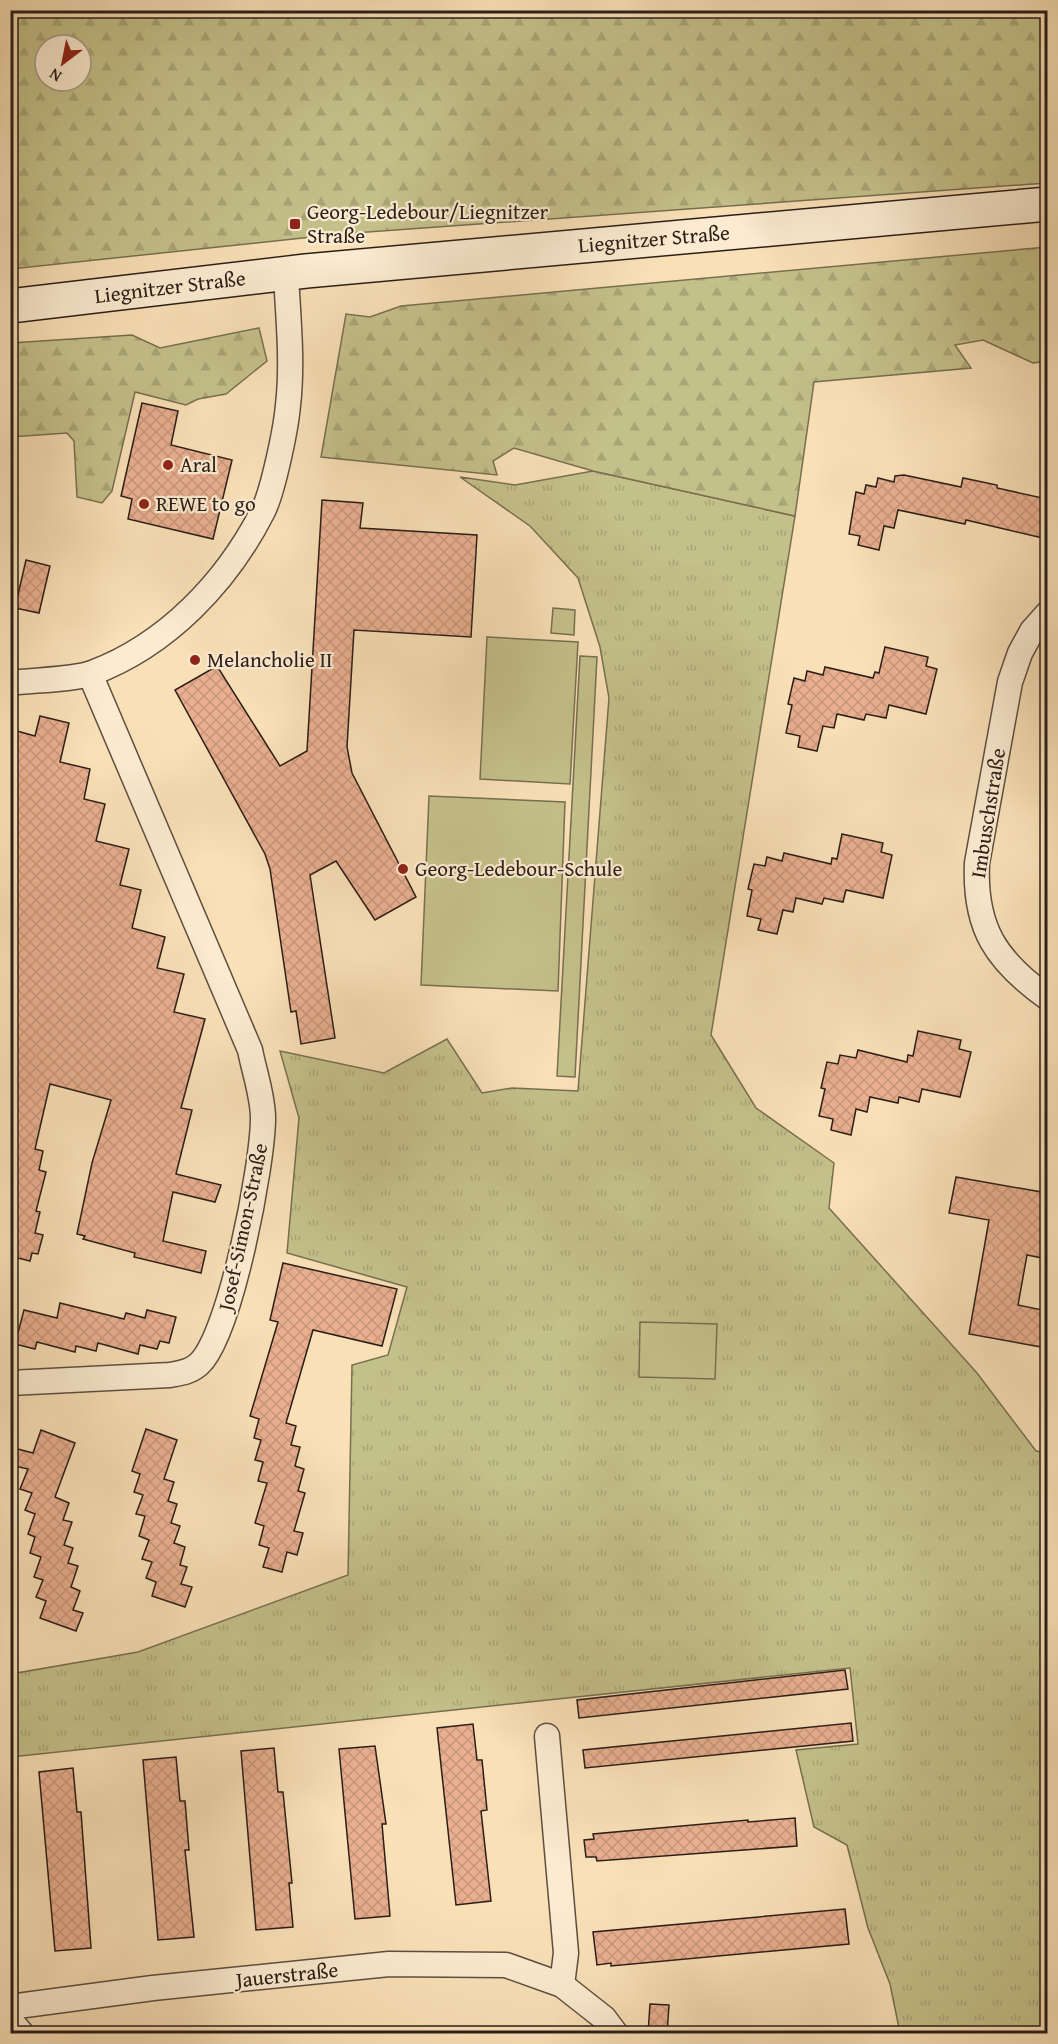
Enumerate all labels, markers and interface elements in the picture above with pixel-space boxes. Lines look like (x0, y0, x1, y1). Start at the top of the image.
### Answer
north arrow (33, 33, 93, 93)
text: N (44, 63, 66, 89)
place label: Georg-Ledebour/Liegnitzer Straße (307, 196, 548, 251)
street label: Liegnitzer Straße (577, 216, 731, 261)
marker: Georg-Ledebour/Liegnitzer Straße (288, 217, 302, 231)
street label: Liegnitzer Straße (93, 262, 247, 311)
place label: Aral (180, 449, 217, 480)
marker: Aral (161, 458, 175, 472)
place label: REWE to go (156, 488, 256, 519)
marker: REWE to go (137, 497, 151, 511)
place label: Melancholie II (207, 644, 332, 675)
marker: Melancholie II (188, 653, 202, 667)
street label: Imbuschstraße (962, 746, 1013, 880)
place label: Georg-Ledebour-Schule (415, 853, 623, 884)
marker: Georg-Ledebour-Schule (396, 862, 410, 876)
street label: Josef-Simon-Straße (209, 1140, 275, 1317)
street label: Jauerstraße (231, 1954, 340, 1996)

